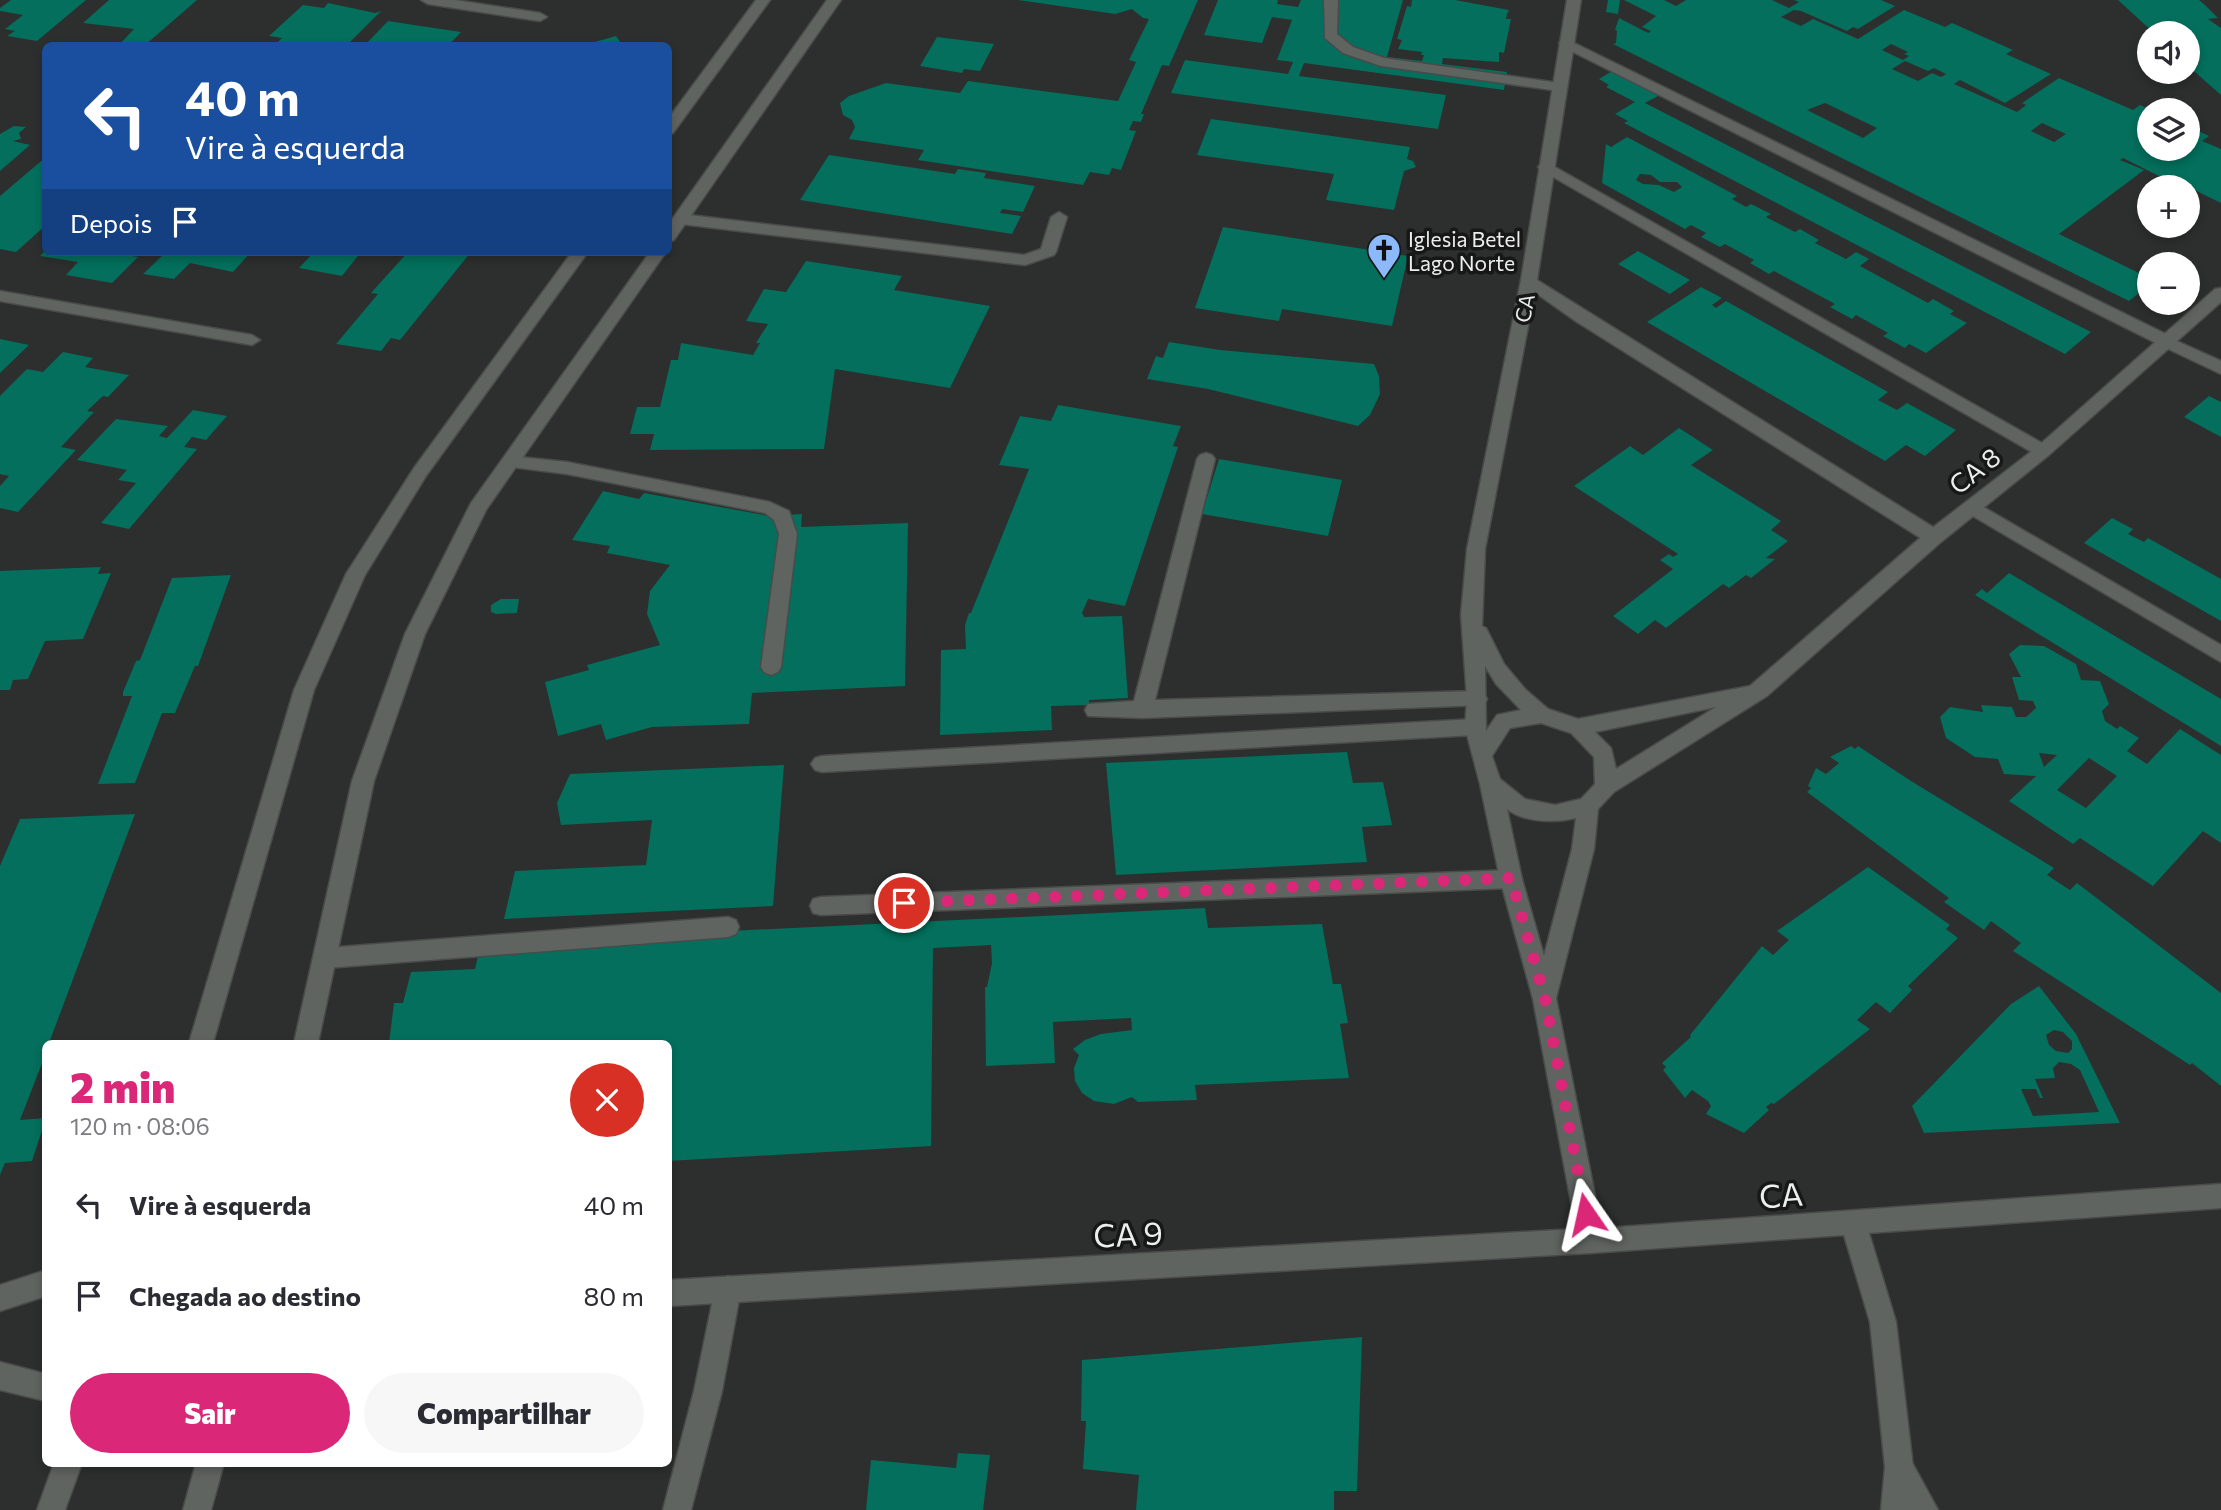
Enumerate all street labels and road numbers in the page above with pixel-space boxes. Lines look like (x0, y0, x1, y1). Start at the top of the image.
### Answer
street label: CA (1509, 291, 1539, 325)
street label: CA 8 (1942, 440, 2006, 500)
street label: CA (1758, 1173, 1804, 1215)
street label: CA 9 (1092, 1211, 1164, 1255)

